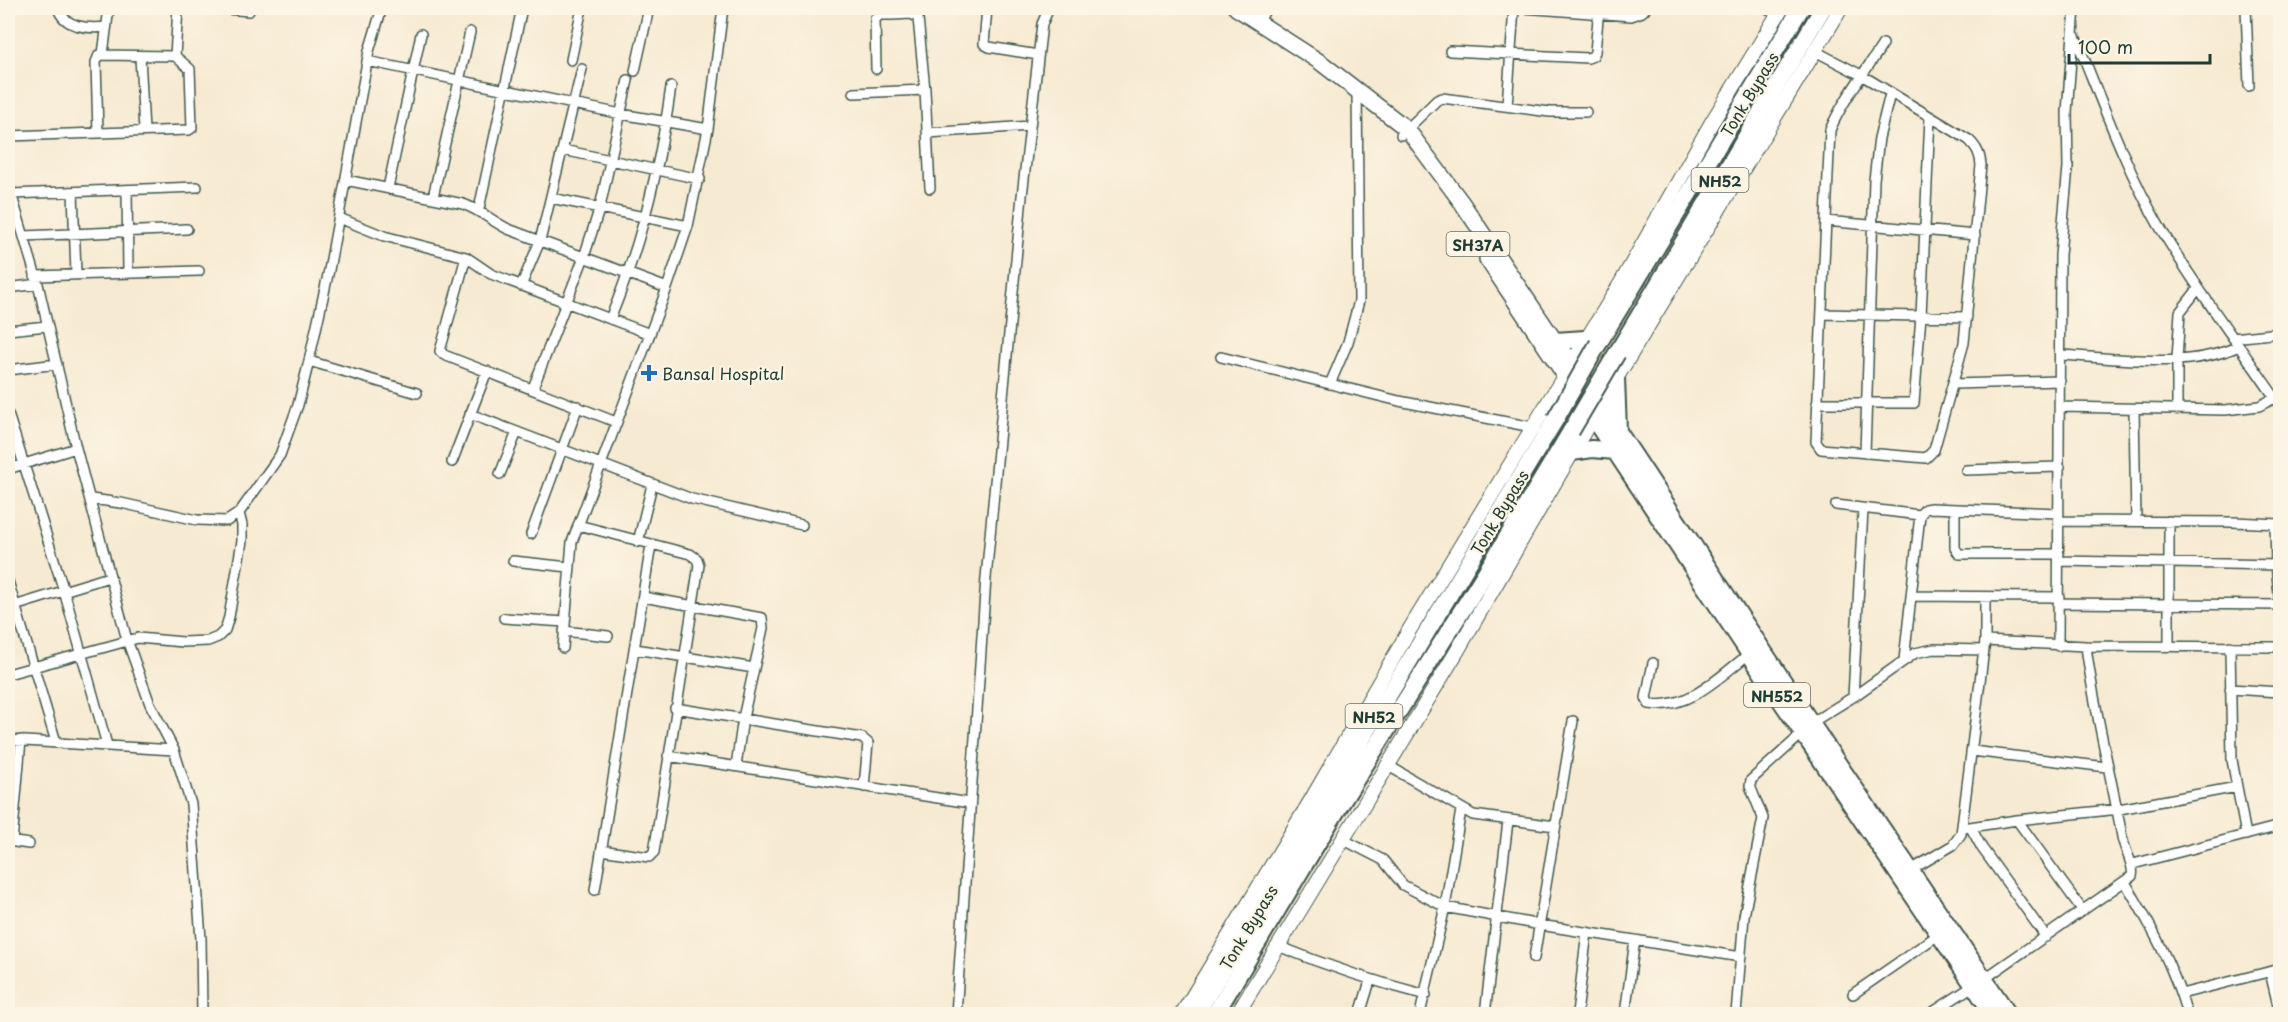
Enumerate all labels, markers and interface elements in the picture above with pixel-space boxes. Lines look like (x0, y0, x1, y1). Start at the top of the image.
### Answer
scale bar (2069, 27, 2210, 65)
text: 100 m (2078, 33, 2133, 60)
street label: Tonk Bypass (1714, 47, 1784, 141)
road number: NH52 (1692, 168, 1748, 192)
road number: SH37A (1446, 232, 1510, 256)
place label: Bansal Hospital (662, 361, 784, 385)
marker: Bansal Hospital (640, 364, 658, 382)
street label: Tonk Bypass (1464, 465, 1534, 559)
road number: NH552 (1744, 683, 1810, 707)
road number: NH52 (1346, 704, 1402, 728)
street label: Tonk Bypass (1213, 880, 1283, 974)

